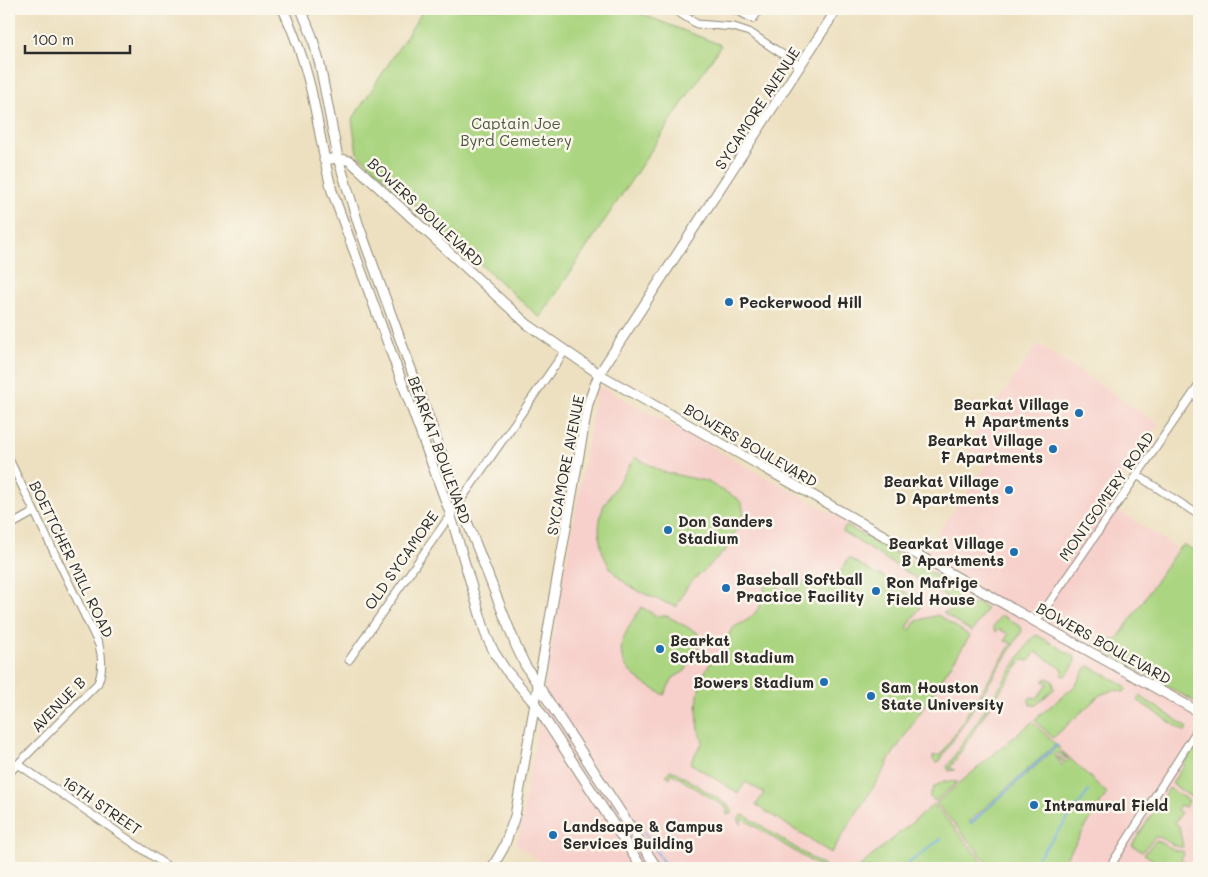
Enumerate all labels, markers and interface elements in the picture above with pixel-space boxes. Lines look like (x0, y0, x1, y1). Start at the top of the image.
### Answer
scale bar (25, 22, 130, 54)
text: 100 m (32, 29, 74, 49)
street label: SYCAMORE AVENUE (710, 43, 804, 173)
park label: Captain Joe Byrd Cemetery (460, 113, 572, 150)
street label: BOWERS BOULEVARD (364, 153, 488, 271)
place label: Peckerwood Hill (739, 292, 862, 312)
marker: Peckerwood Hill (723, 296, 735, 308)
street label: BEARKAT BOULEVARD (404, 373, 476, 527)
street label: SYCAMORE AVENUE (542, 393, 588, 537)
place label: Bearkat Village H Apartments (953, 394, 1069, 431)
street label: BOWERS BOULEVARD (681, 399, 821, 491)
marker: Bearkat Village H Apartments (1073, 407, 1085, 419)
street label: MONTGOMERY ROAD (1054, 428, 1158, 564)
place label: Bearkat Village F Apartments (927, 430, 1043, 467)
marker: Bearkat Village F Apartments (1047, 443, 1059, 455)
place label: Bearkat Village D Apartments (883, 471, 999, 508)
street label: BOETTCHER MILL ROAD (25, 477, 119, 641)
marker: Bearkat Village D Apartments (1003, 484, 1015, 496)
street label: OLD SYCAMORE (359, 506, 443, 613)
place label: Don Sanders Stadium (678, 511, 773, 548)
marker: Don Sanders Stadium (662, 524, 674, 536)
place label: Bearkat Village B Apartments (888, 533, 1004, 570)
marker: Bearkat Village B Apartments (1008, 546, 1020, 558)
place label: Baseball Softball Practice Facility (736, 569, 864, 606)
place label: Ron Mafrige Field House (886, 572, 978, 609)
marker: Baseball Softball Practice Facility (720, 582, 732, 594)
marker: Ron Mafrige Field House (870, 585, 882, 597)
street label: BOWERS BOULEVARD (1033, 598, 1175, 688)
place label: Bearkat Softball Stadium (670, 630, 794, 667)
marker: Bearkat Softball Stadium (654, 643, 666, 655)
street label: AVENUE B (26, 672, 90, 736)
place label: Bowers Stadium (693, 672, 814, 692)
marker: Bowers Stadium (818, 676, 830, 688)
place label: Sam Houston State University (881, 677, 1004, 714)
marker: Sam Houston State University (865, 690, 877, 702)
street label: 16TH STREET (58, 771, 146, 839)
place label: Intramural Field (1044, 795, 1169, 815)
marker: Intramural Field (1028, 799, 1040, 811)
place label: Landscape & Campus Services Building (563, 816, 723, 853)
marker: Landscape & Campus Services Building (547, 829, 559, 841)

